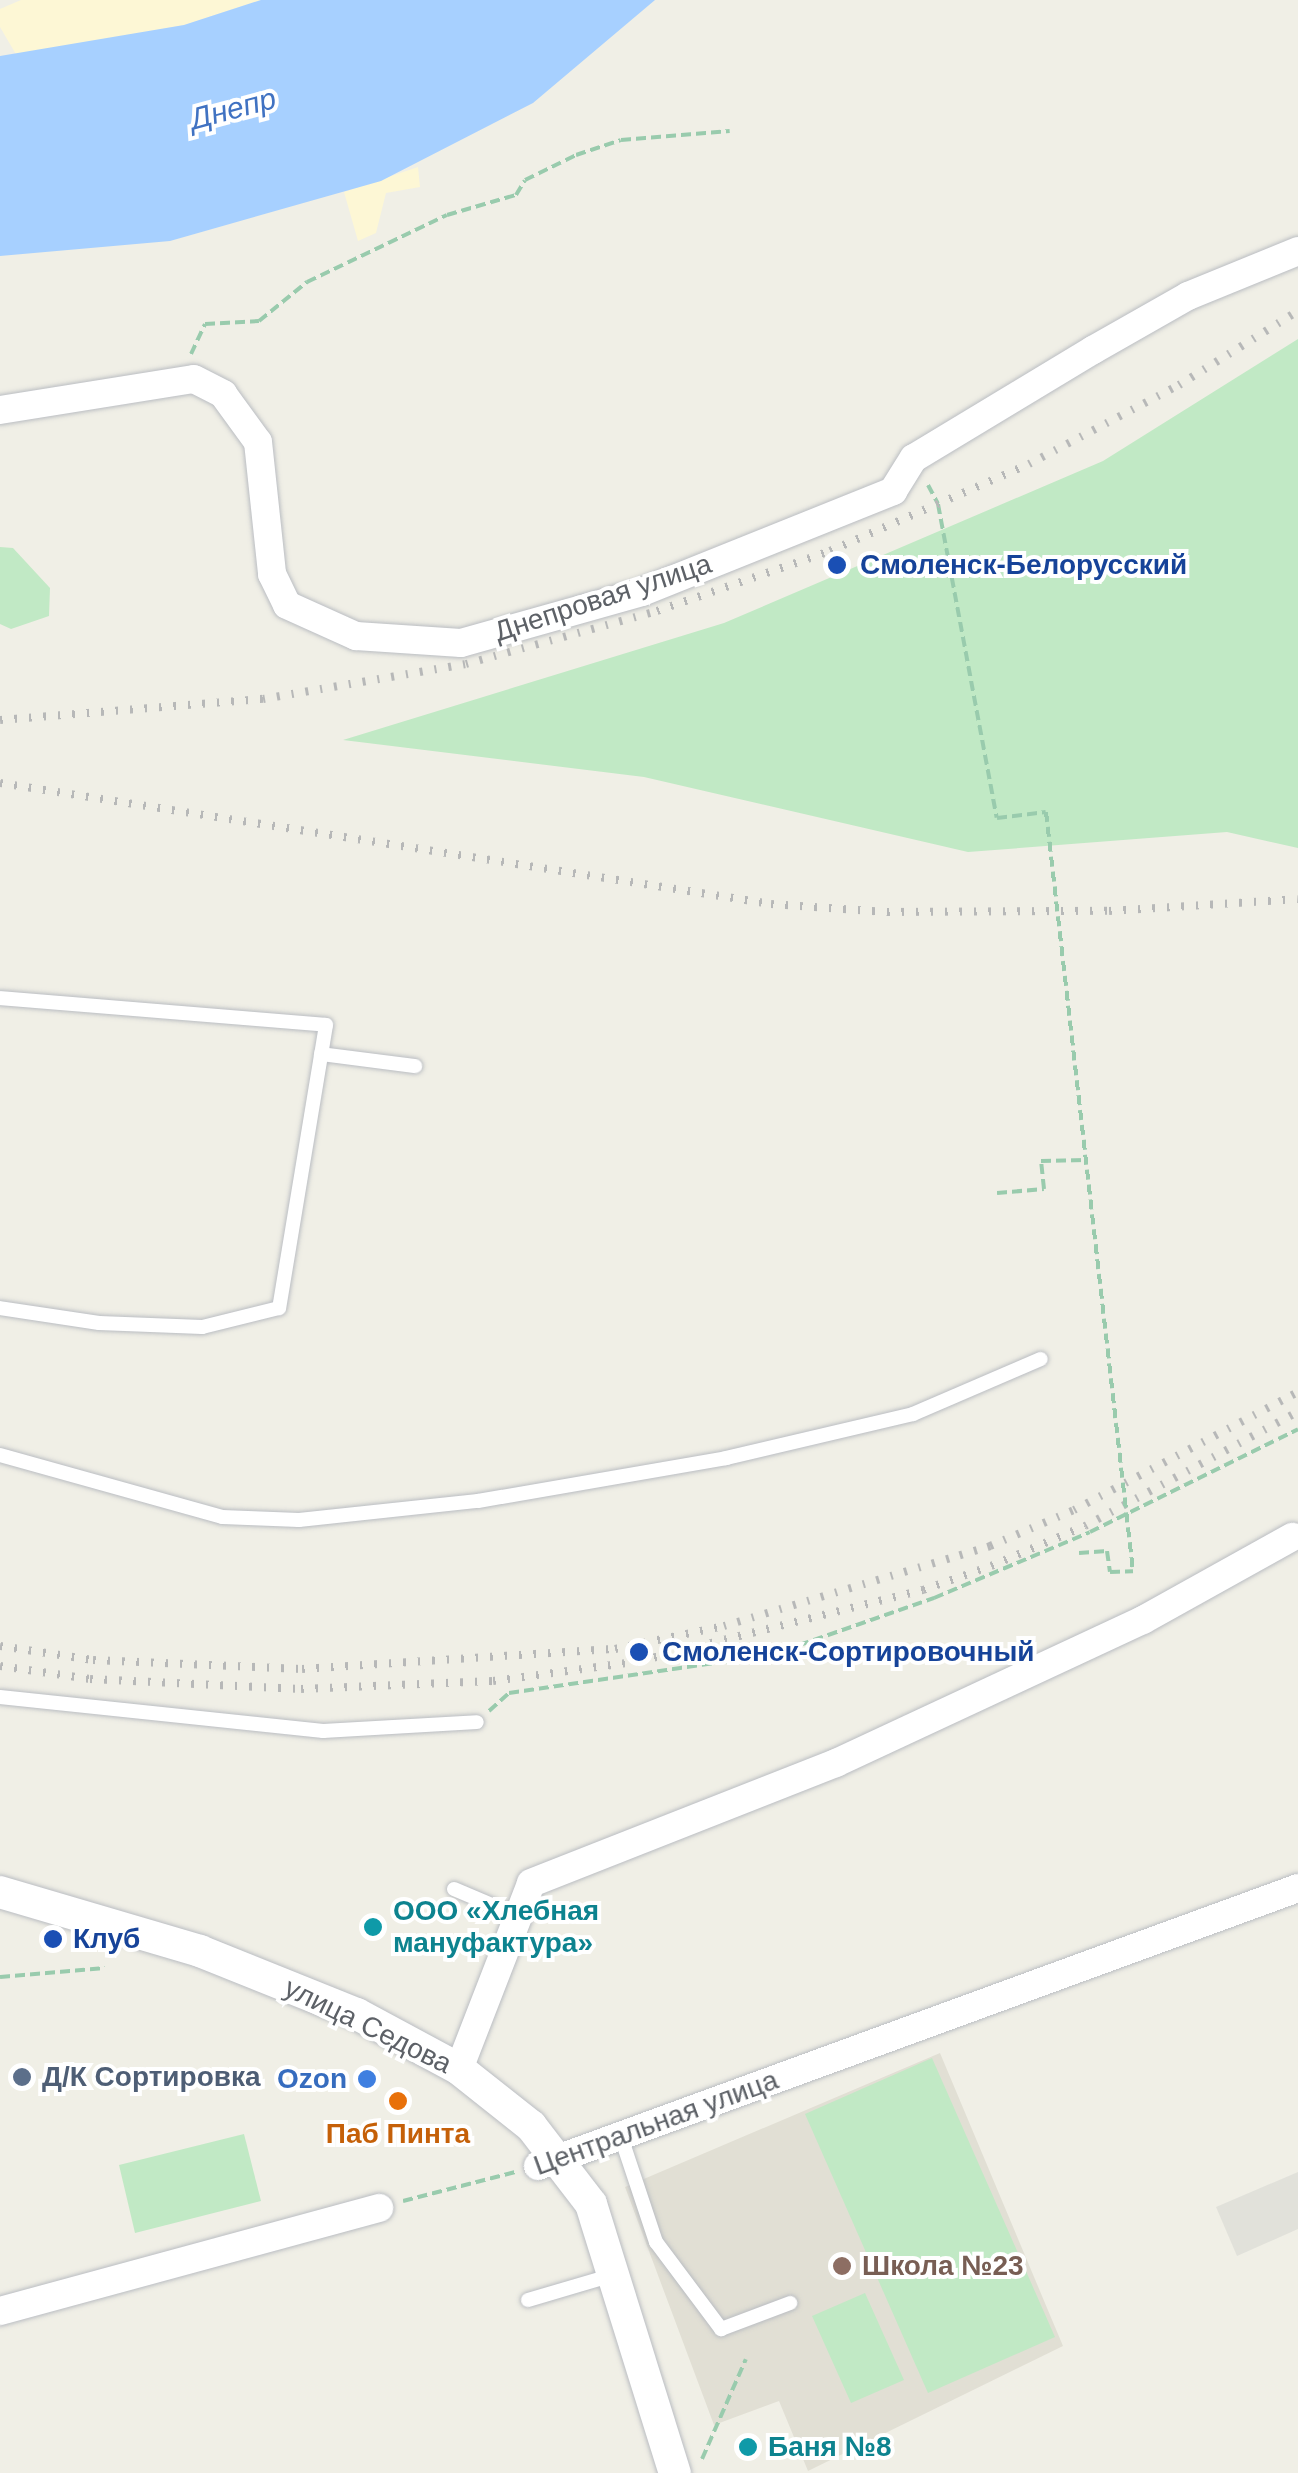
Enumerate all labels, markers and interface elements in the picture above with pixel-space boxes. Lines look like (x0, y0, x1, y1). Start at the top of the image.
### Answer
water label: Днепр (186, 80, 280, 138)
street label: Днепровая улица (490, 547, 716, 649)
place label: Смоленск-Белорусский (860, 548, 1187, 582)
marker: Смоленск-Белорусский (824, 552, 850, 578)
place label: Смоленск-Сортировочный (662, 1635, 1035, 1669)
marker: Смоленск-Сортировочный (626, 1639, 652, 1665)
place label: ООО «Хлебная мануфактура» (393, 1894, 599, 1960)
marker: ООО «Хлебная мануфактура» (362, 1916, 384, 1938)
place label: Клуб (73, 1922, 140, 1956)
marker: Клуб (42, 1928, 64, 1950)
street label: улица Седова (279, 1971, 457, 2081)
place label: Д/К Сортировка (42, 2060, 261, 2094)
place label: Ozon (277, 2062, 347, 2096)
street label: Центральная улица (529, 2063, 783, 2183)
marker: Д/К Сортировка (11, 2066, 33, 2088)
marker: Ozon (356, 2068, 378, 2090)
marker: Паб Пинта (387, 2090, 409, 2112)
place label: Паб Пинта (326, 2117, 470, 2151)
place label: Школа №23 (862, 2249, 1024, 2283)
marker: Школа №23 (831, 2255, 853, 2277)
place label: Баня №8 (768, 2430, 892, 2464)
marker: Баня №8 (737, 2436, 759, 2458)

